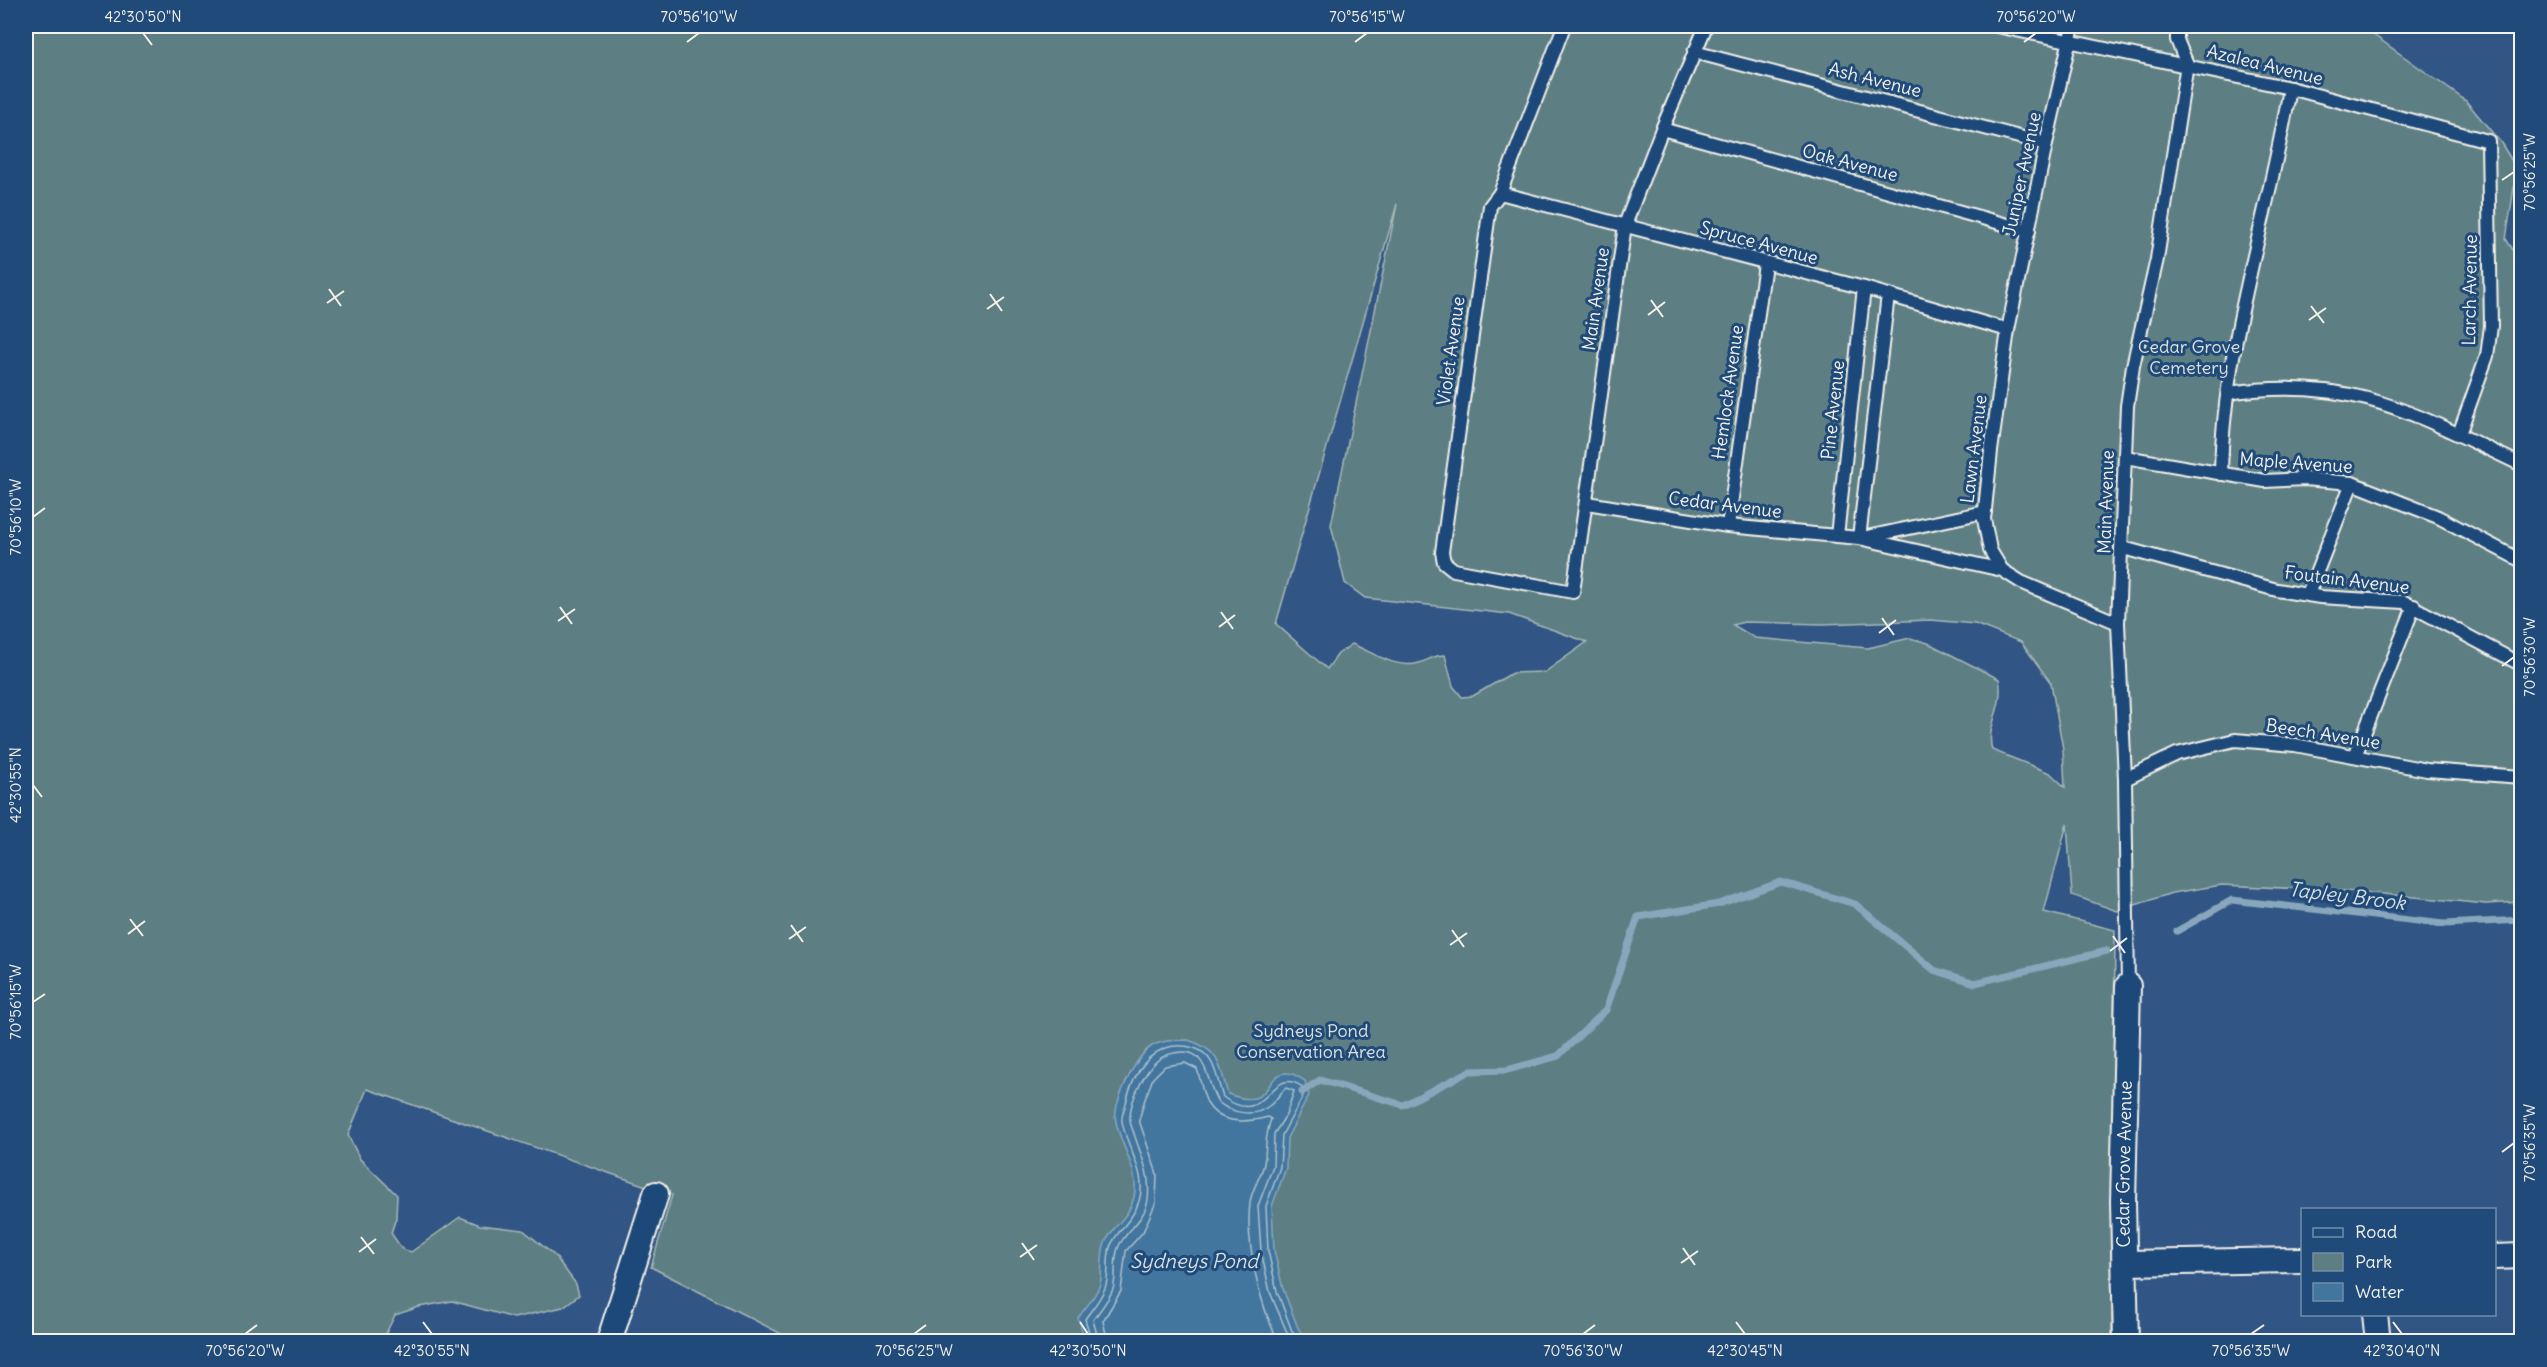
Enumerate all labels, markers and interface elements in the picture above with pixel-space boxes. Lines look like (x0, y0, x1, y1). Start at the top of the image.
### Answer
text: 42°30'50"N (104, 7, 182, 26)
text: 70°56'10"W (661, 7, 738, 26)
text: 70°56'15"W (1329, 7, 1405, 26)
text: 70°56'20"W (1996, 7, 2076, 26)
street label: Azalea Avenue (2205, 39, 2326, 90)
street label: Ash Avenue (1826, 57, 1924, 102)
street label: Juniper Avenue (1997, 110, 2046, 238)
text: 70°56'25"W (2520, 133, 2539, 211)
street label: Oak Avenue (1800, 139, 1900, 186)
street label: Spruce Avenue (1698, 216, 1821, 269)
street label: Larch Avenue (2457, 234, 2482, 346)
street label: Main Avenue (1577, 246, 1614, 352)
street label: Violet Avenue (1431, 295, 1470, 407)
street label: Hemlock Avenue (1707, 323, 1748, 461)
park label: Cedar Grove Cemetery (2138, 335, 2240, 379)
street label: Pine Avenue (1816, 359, 1849, 461)
street label: Lawn Avenue (1955, 393, 1992, 505)
street label: Maple Avenue (2239, 447, 2353, 478)
street label: Main Avenue (2092, 450, 2119, 554)
text: 70°56'10"W (6, 478, 25, 555)
street label: Cedar Avenue (1667, 486, 1783, 523)
street label: Foutain Avenue (2283, 560, 2411, 599)
text: 70°56'30"W (2520, 617, 2539, 697)
street label: Beech Avenue (2264, 713, 2382, 754)
text: 42°30'55"N (6, 747, 25, 823)
water label: Tapley Brook (2287, 876, 2408, 915)
text: 70°56'15"W (6, 964, 25, 1040)
park label: Sydneys Pond Conservation Area (1236, 1019, 1386, 1063)
street label: Cedar Grove Avenue (2111, 1080, 2137, 1248)
text: 70°56'35"W (2520, 1104, 2539, 1182)
legend (2301, 1208, 2496, 1316)
text: Road (2355, 1220, 2398, 1243)
water label: Sydneys Pond (1130, 1248, 1260, 1273)
text: Park (2355, 1250, 2392, 1273)
text: Water (2355, 1280, 2405, 1303)
text: 70°56'20"W (205, 1341, 285, 1360)
text: 42°30'55"N (394, 1341, 470, 1360)
text: 70°56'25"W (875, 1341, 953, 1360)
text: 42°30'50"N (1049, 1341, 1127, 1360)
text: 70°56'30"W (1543, 1341, 1623, 1360)
text: 42°30'45"N (1707, 1341, 1783, 1360)
text: 70°56'35"W (2212, 1341, 2290, 1360)
text: 42°30'40"N (2364, 1341, 2440, 1360)

